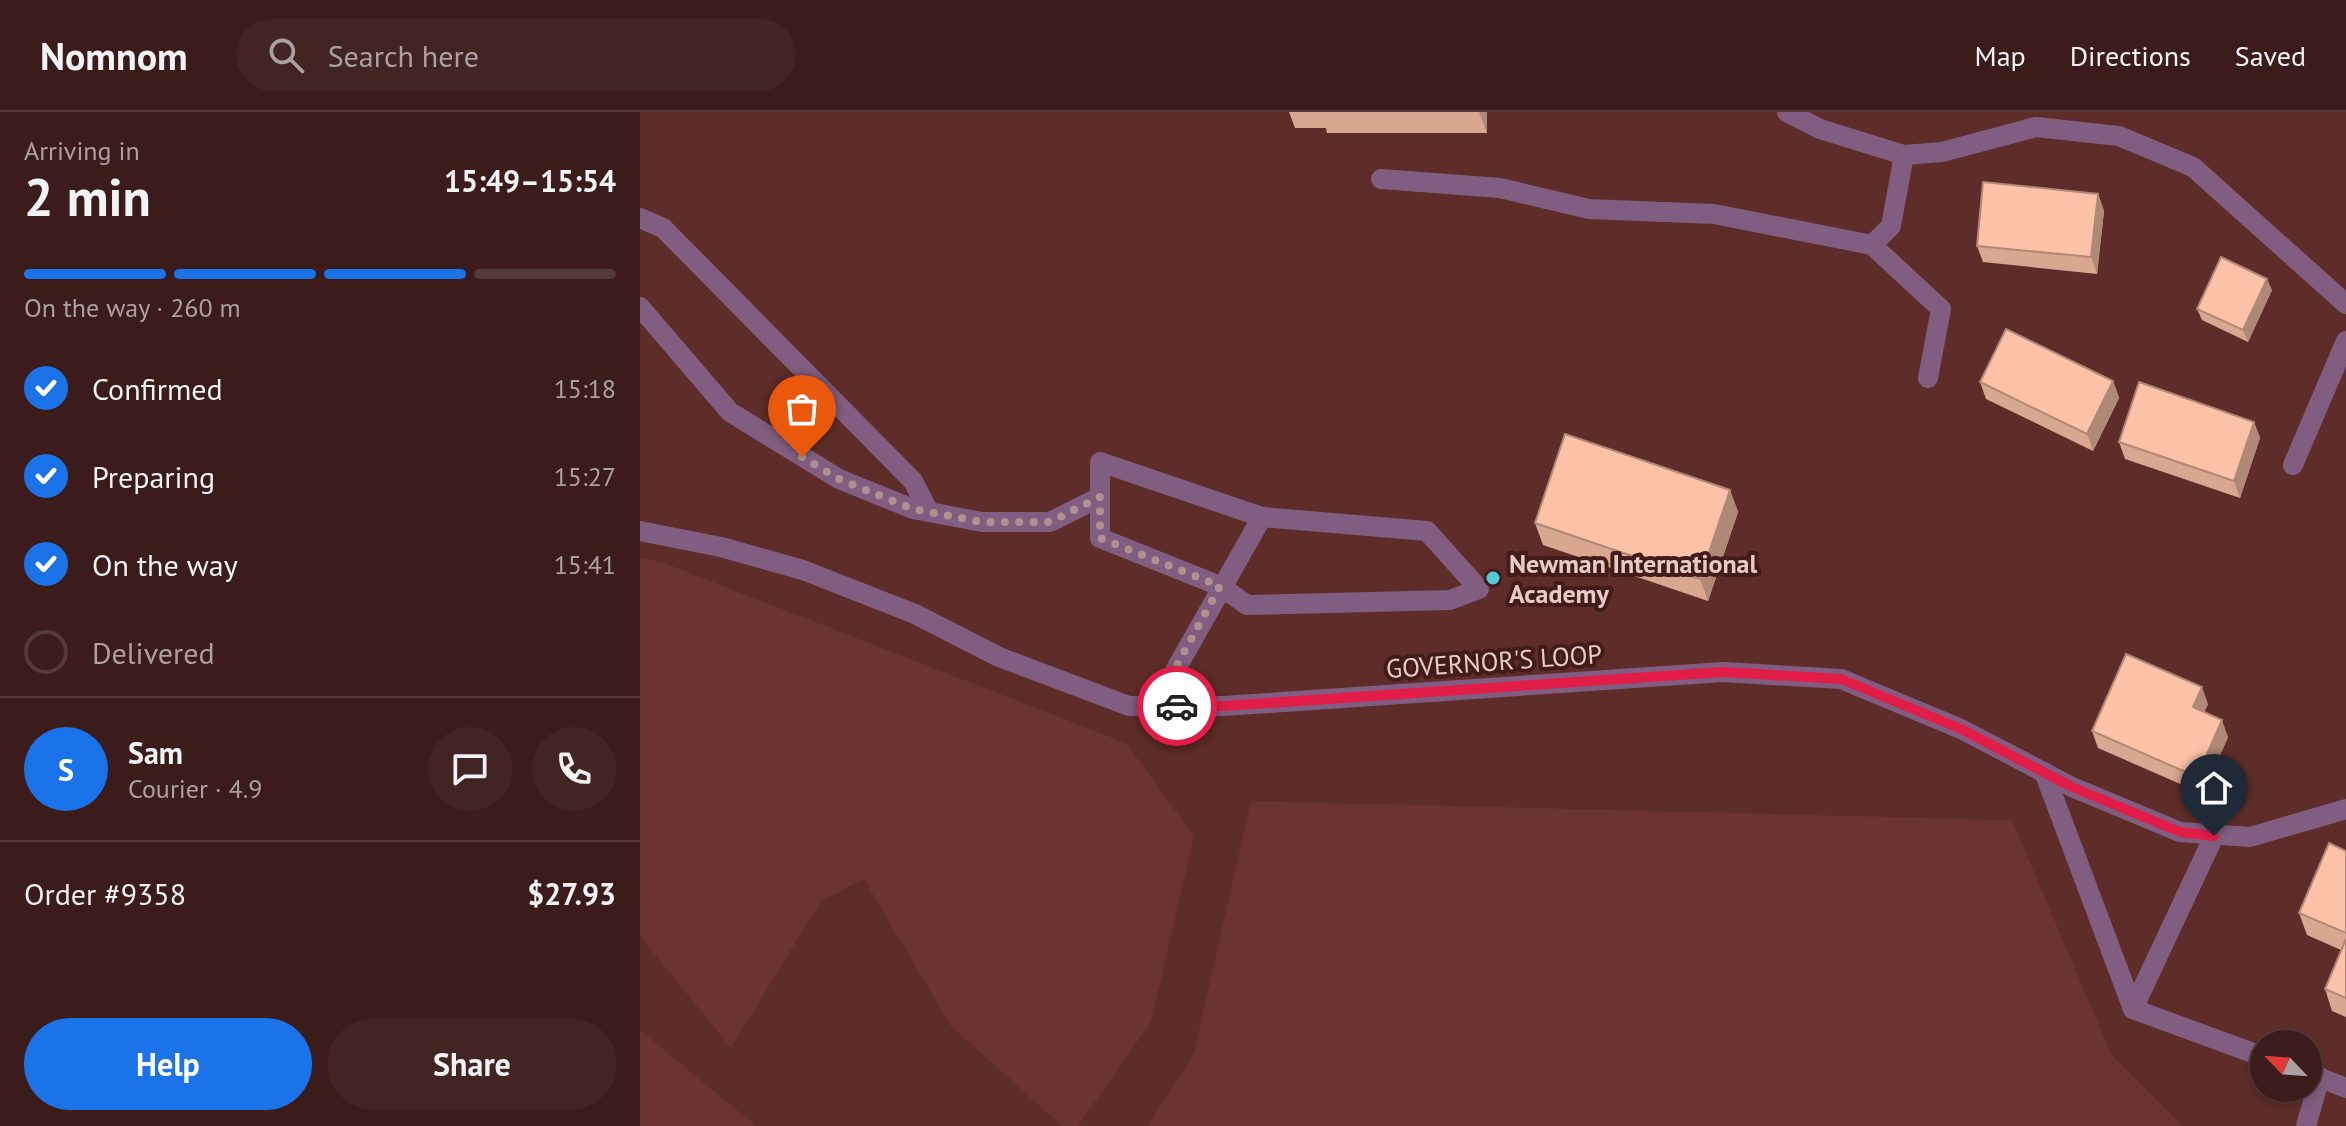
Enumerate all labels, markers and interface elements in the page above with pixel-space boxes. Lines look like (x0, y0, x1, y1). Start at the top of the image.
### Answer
search box (236, 19, 796, 91)
text: Nomnom (40, 31, 188, 80)
icon: search (264, 33, 308, 77)
text: Search here (328, 36, 479, 75)
text: Map (1975, 37, 2026, 74)
text: Directions (2070, 37, 2191, 74)
text: Saved (2235, 37, 2306, 74)
text: Arriving in (24, 134, 140, 167)
text: 15:49–15:54 (444, 161, 616, 200)
text: 2 min (24, 163, 151, 230)
text: On the way · 260 m (24, 291, 241, 324)
icon: check (24, 366, 68, 410)
text: Confirmed (92, 369, 223, 408)
text: 15:18 (554, 372, 616, 405)
pin (768, 375, 836, 457)
icon: bag (780, 387, 824, 431)
icon: check (24, 454, 68, 498)
text: Preparing (92, 457, 215, 496)
text: 15:27 (554, 460, 616, 493)
icon: check (24, 542, 68, 586)
text: On the way (92, 545, 238, 584)
place label: Newman International Academy (1509, 547, 1758, 610)
text: 15:41 (554, 548, 616, 581)
marker: Newman International Academy (1484, 569, 1502, 587)
text: Delivered (92, 633, 215, 672)
street label: GOVERNOR'S LOOP (1385, 637, 1603, 685)
courier (1137, 666, 1217, 746)
icon: car (1155, 684, 1199, 728)
button: chat (428, 727, 512, 811)
button: phone (532, 727, 616, 811)
text: Sam (128, 733, 183, 772)
text: S (58, 750, 74, 789)
pin (2180, 754, 2248, 836)
icon: home (2192, 766, 2236, 810)
text: Courier · 4.9 (128, 772, 262, 805)
text: Order #9358 (24, 874, 186, 913)
text: $27.93 (527, 874, 616, 913)
button: Help (24, 1018, 312, 1110)
button: Share (328, 1018, 616, 1110)
north arrow (2250, 1030, 2322, 1102)
map controls (2250, 1030, 2322, 1102)

